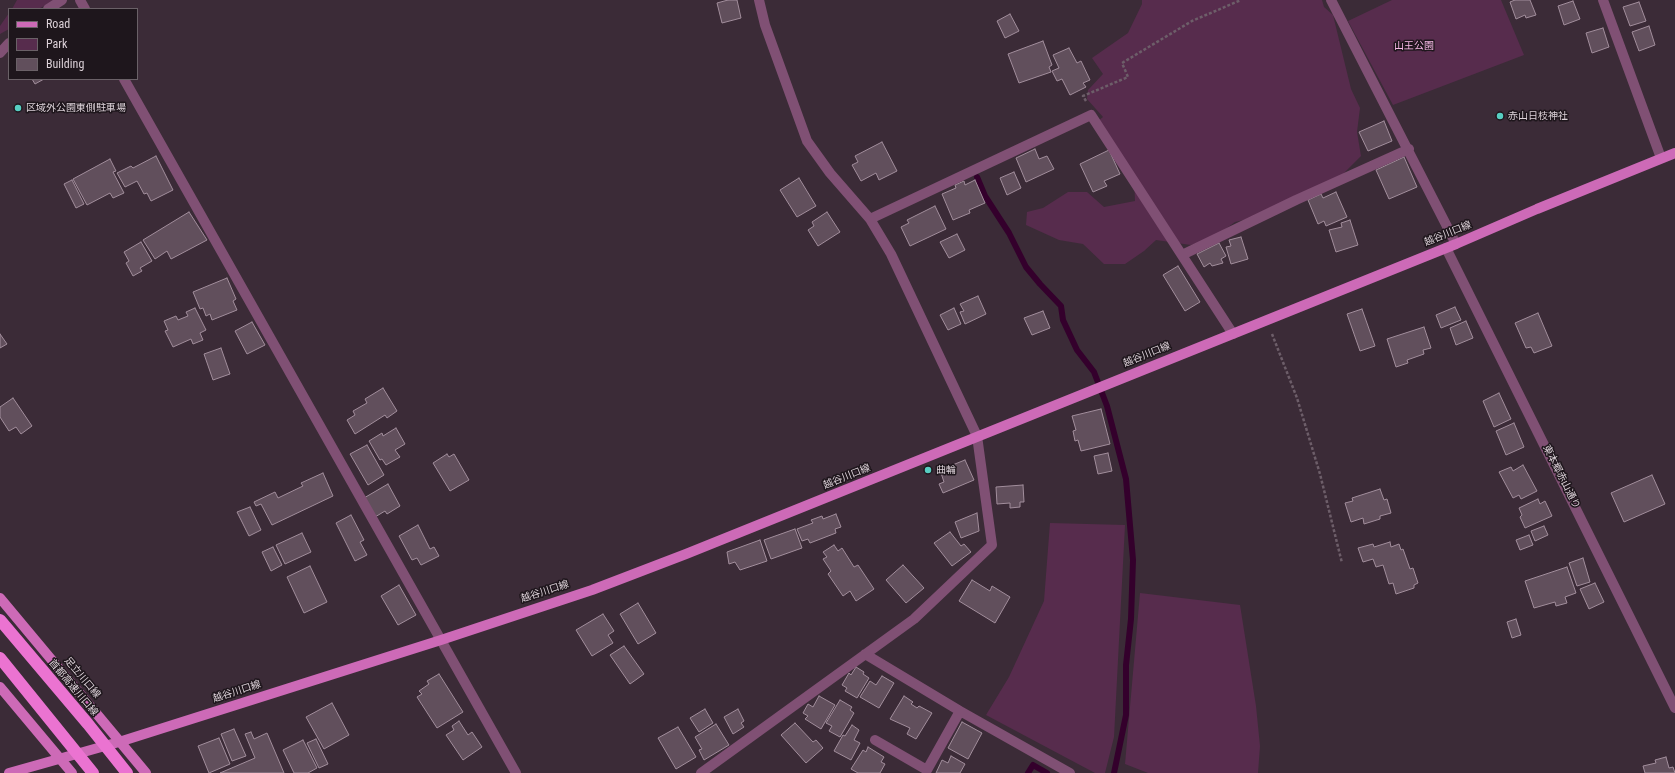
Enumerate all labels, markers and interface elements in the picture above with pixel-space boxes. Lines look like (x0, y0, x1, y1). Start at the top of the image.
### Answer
legend (8, 8, 138, 80)
text: Road (46, 17, 70, 31)
text: Park (46, 37, 67, 51)
park label: 山王公園 (1394, 40, 1434, 52)
text: Building (46, 57, 84, 71)
place label: 区域外公園東側駐車場 (26, 102, 126, 114)
marker: 区域外公園東側駐車場 (13, 103, 23, 113)
place label: 赤山日枝神社 (1508, 110, 1568, 122)
marker: 赤山日枝神社 (1495, 111, 1505, 121)
street label: 越谷川口線 (1423, 219, 1473, 249)
street label: 越谷川口線 (1122, 340, 1172, 370)
street label: 東本郷赤山通り (1540, 443, 1582, 511)
street label: 越谷川口線 (822, 462, 872, 492)
place label: 曲輪 (936, 464, 956, 476)
marker: 曲輪 (923, 465, 933, 475)
street label: 越谷川口線 (519, 579, 571, 605)
street label: 足立川口線 (61, 655, 103, 701)
street label: 首都高速川口線 (46, 657, 100, 719)
street label: 越谷川口線 (211, 679, 263, 705)

